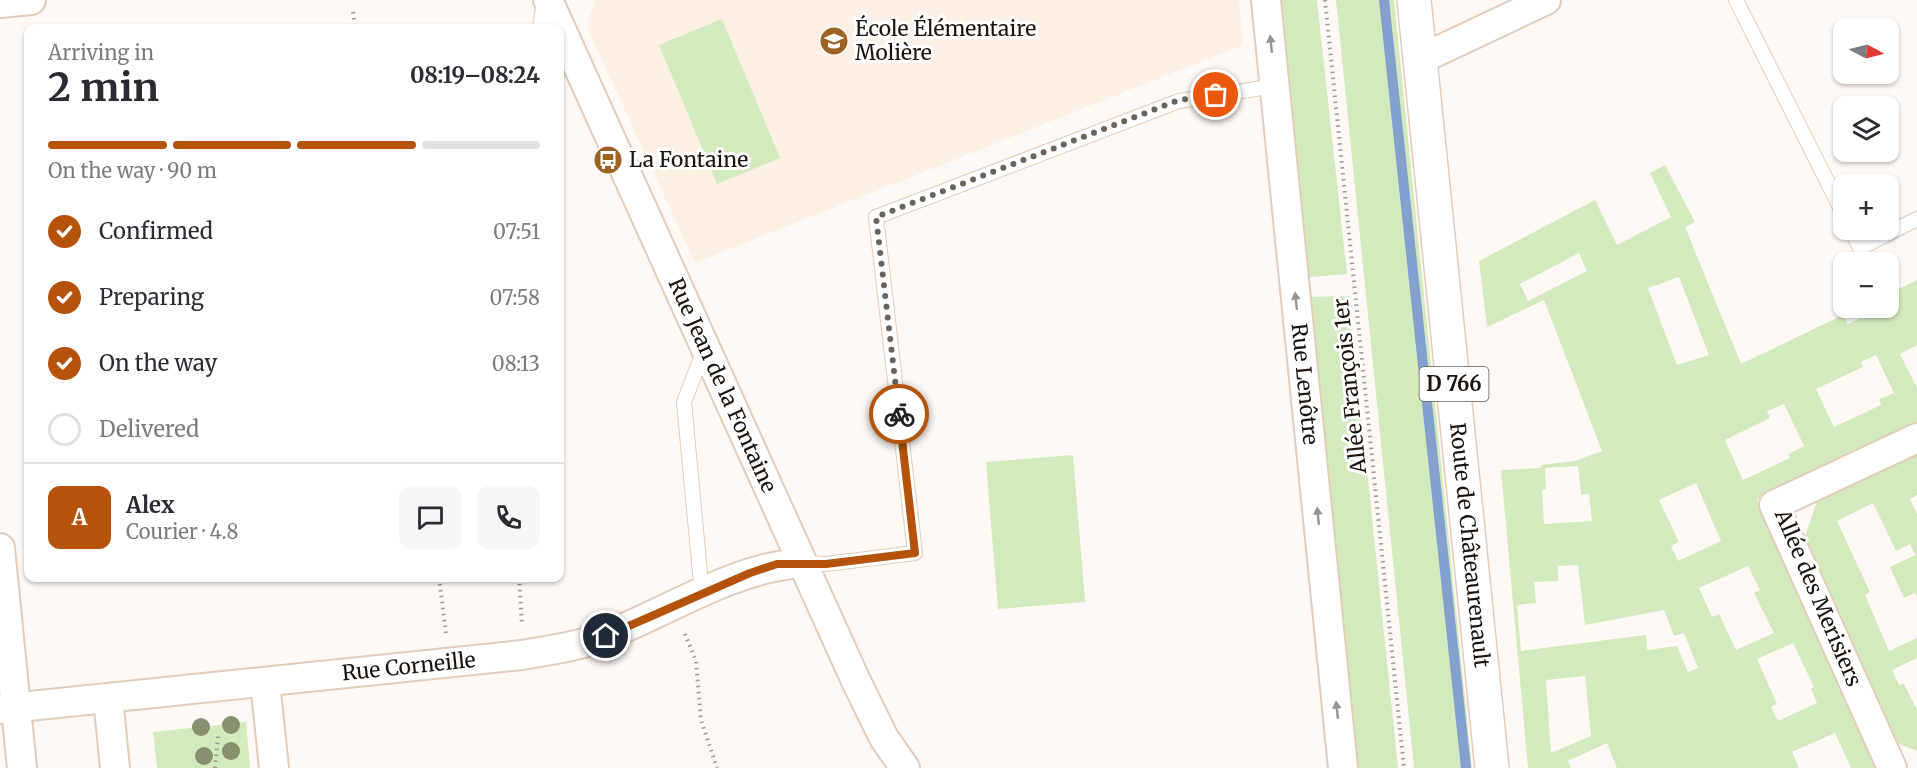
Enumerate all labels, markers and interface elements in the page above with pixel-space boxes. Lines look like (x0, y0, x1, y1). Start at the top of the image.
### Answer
place label: École Élémentaire Molière (855, 14, 1036, 66)
north arrow (1833, 18, 1899, 84)
map controls (1833, 18, 1899, 318)
school or university icon: École Élémentaire Molière (818, 25, 850, 57)
one-way arrow (1266, 35, 1276, 54)
text: Arriving in (48, 40, 154, 65)
text: 08:19–08:24 (410, 61, 540, 89)
text: 2 min (48, 63, 159, 112)
pin (1190, 69, 1241, 120)
icon: bag (1199, 78, 1232, 111)
button: layers (1833, 96, 1899, 162)
bus stop icon: La Fontaine (592, 144, 624, 176)
place label: La Fontaine (629, 146, 748, 173)
text: On the way · 90 m (48, 158, 217, 183)
button: + (1833, 174, 1899, 240)
icon: check (48, 215, 81, 248)
text: Confirmed (99, 217, 213, 245)
text: 07:51 (493, 219, 540, 244)
button: − (1833, 252, 1899, 318)
street label: Rue Jean de la Fontaine (663, 274, 783, 497)
icon: check (48, 281, 81, 314)
text: Preparing (99, 283, 204, 311)
text: 07:58 (490, 285, 540, 310)
one-way arrow (1291, 291, 1301, 310)
street label: Allée François 1er (1327, 297, 1372, 476)
street label: Rue Lenôtre (1285, 322, 1325, 446)
icon: check (48, 347, 81, 380)
text: On the way (99, 349, 217, 377)
text: 08:13 (492, 351, 540, 376)
road number: D 766 (1420, 367, 1488, 401)
courier (869, 384, 929, 444)
icon: bike (883, 398, 916, 431)
text: Delivered (99, 415, 199, 443)
street label: Route de Châteaurenault (1444, 421, 1496, 669)
button: chat (399, 486, 462, 549)
button: phone (477, 486, 540, 549)
text: Alex (126, 491, 175, 519)
text: A (72, 503, 87, 531)
street label: Allée des Merisiers (1769, 504, 1868, 690)
one-way arrow (1313, 506, 1323, 525)
text: Courier · 4.8 (126, 519, 238, 544)
pin (580, 610, 631, 661)
icon: home (589, 619, 622, 652)
street label: Rue Corneille (341, 646, 477, 687)
one-way arrow (1332, 700, 1342, 719)

